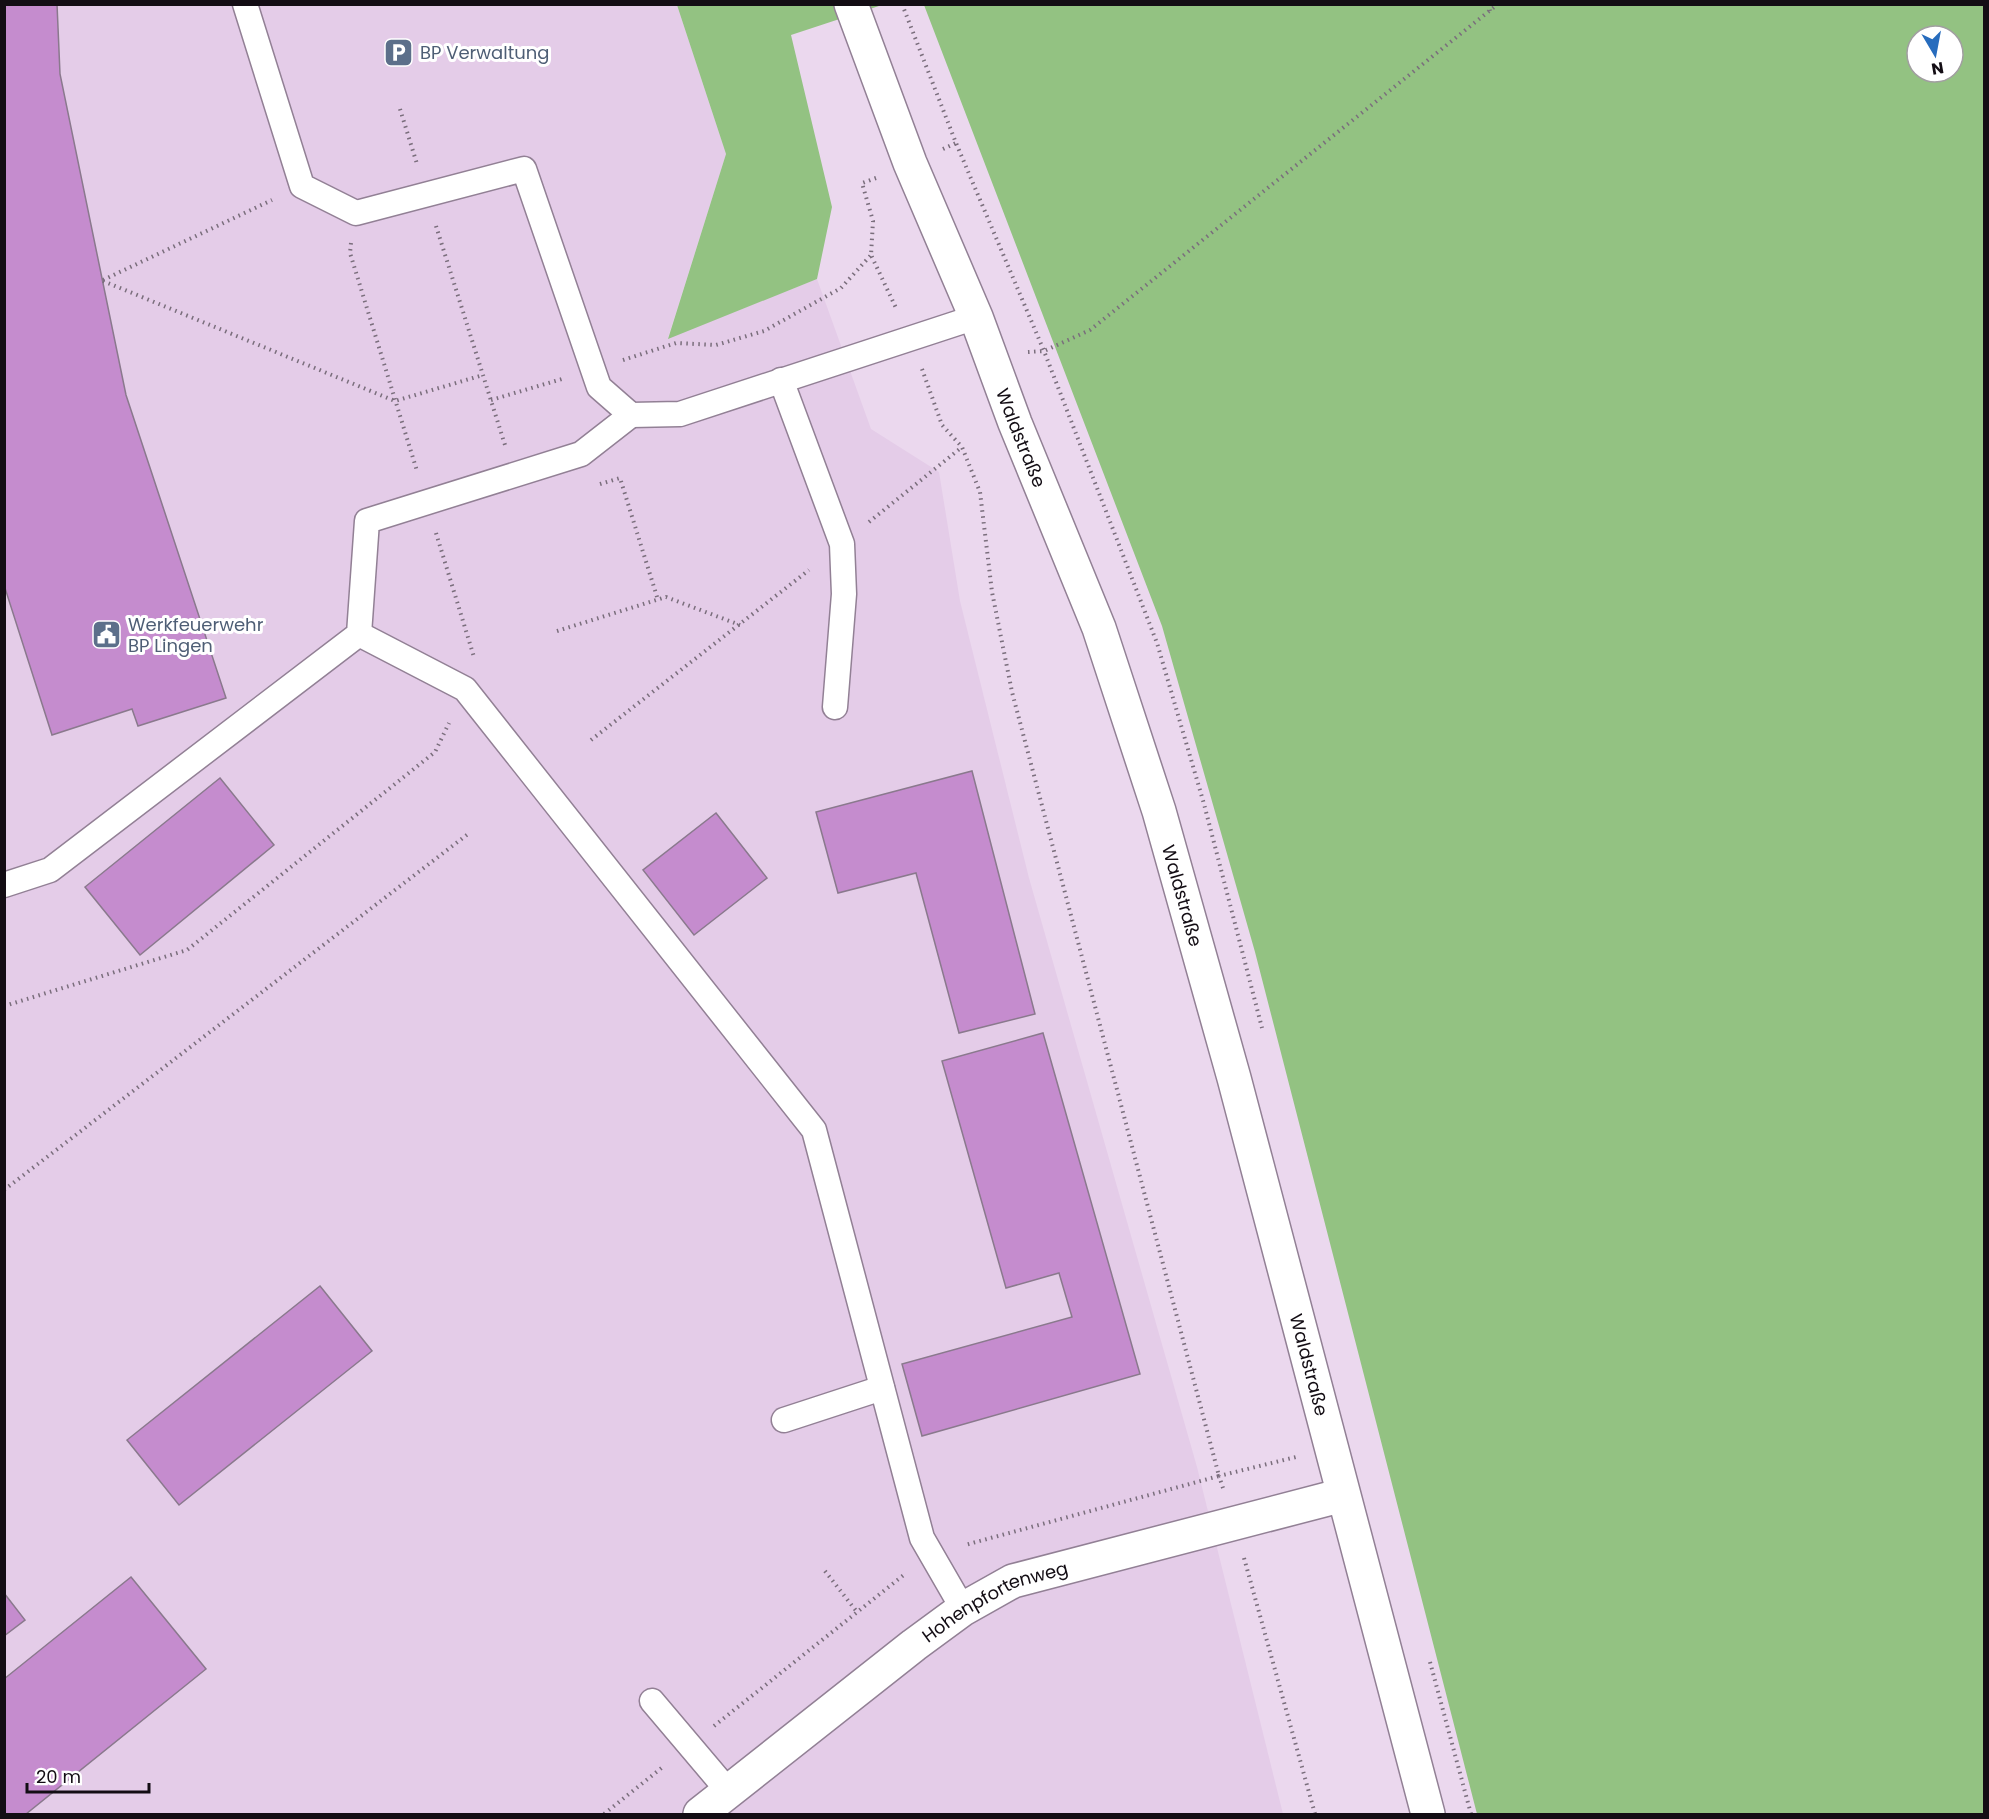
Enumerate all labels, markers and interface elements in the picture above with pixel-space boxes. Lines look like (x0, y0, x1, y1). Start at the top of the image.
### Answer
north arrow (1905, 24, 1965, 84)
parking icon: BP Verwaltung (383, 36, 415, 68)
place label: BP Verwaltung (420, 40, 549, 65)
text: N (1930, 56, 1945, 81)
street label: Waldstraße (991, 385, 1052, 491)
place label: Werkfeuerwehr BP Lingen (128, 612, 264, 658)
public building icon: Werkfeuerwehr BP Lingen (91, 618, 123, 650)
street label: Waldstraße (1157, 842, 1209, 949)
street label: Waldstraße (1284, 1311, 1335, 1418)
street label: Hohenpfortenweg (917, 1555, 1071, 1648)
scale bar (27, 1756, 148, 1794)
text: 20 m (36, 1764, 81, 1789)

